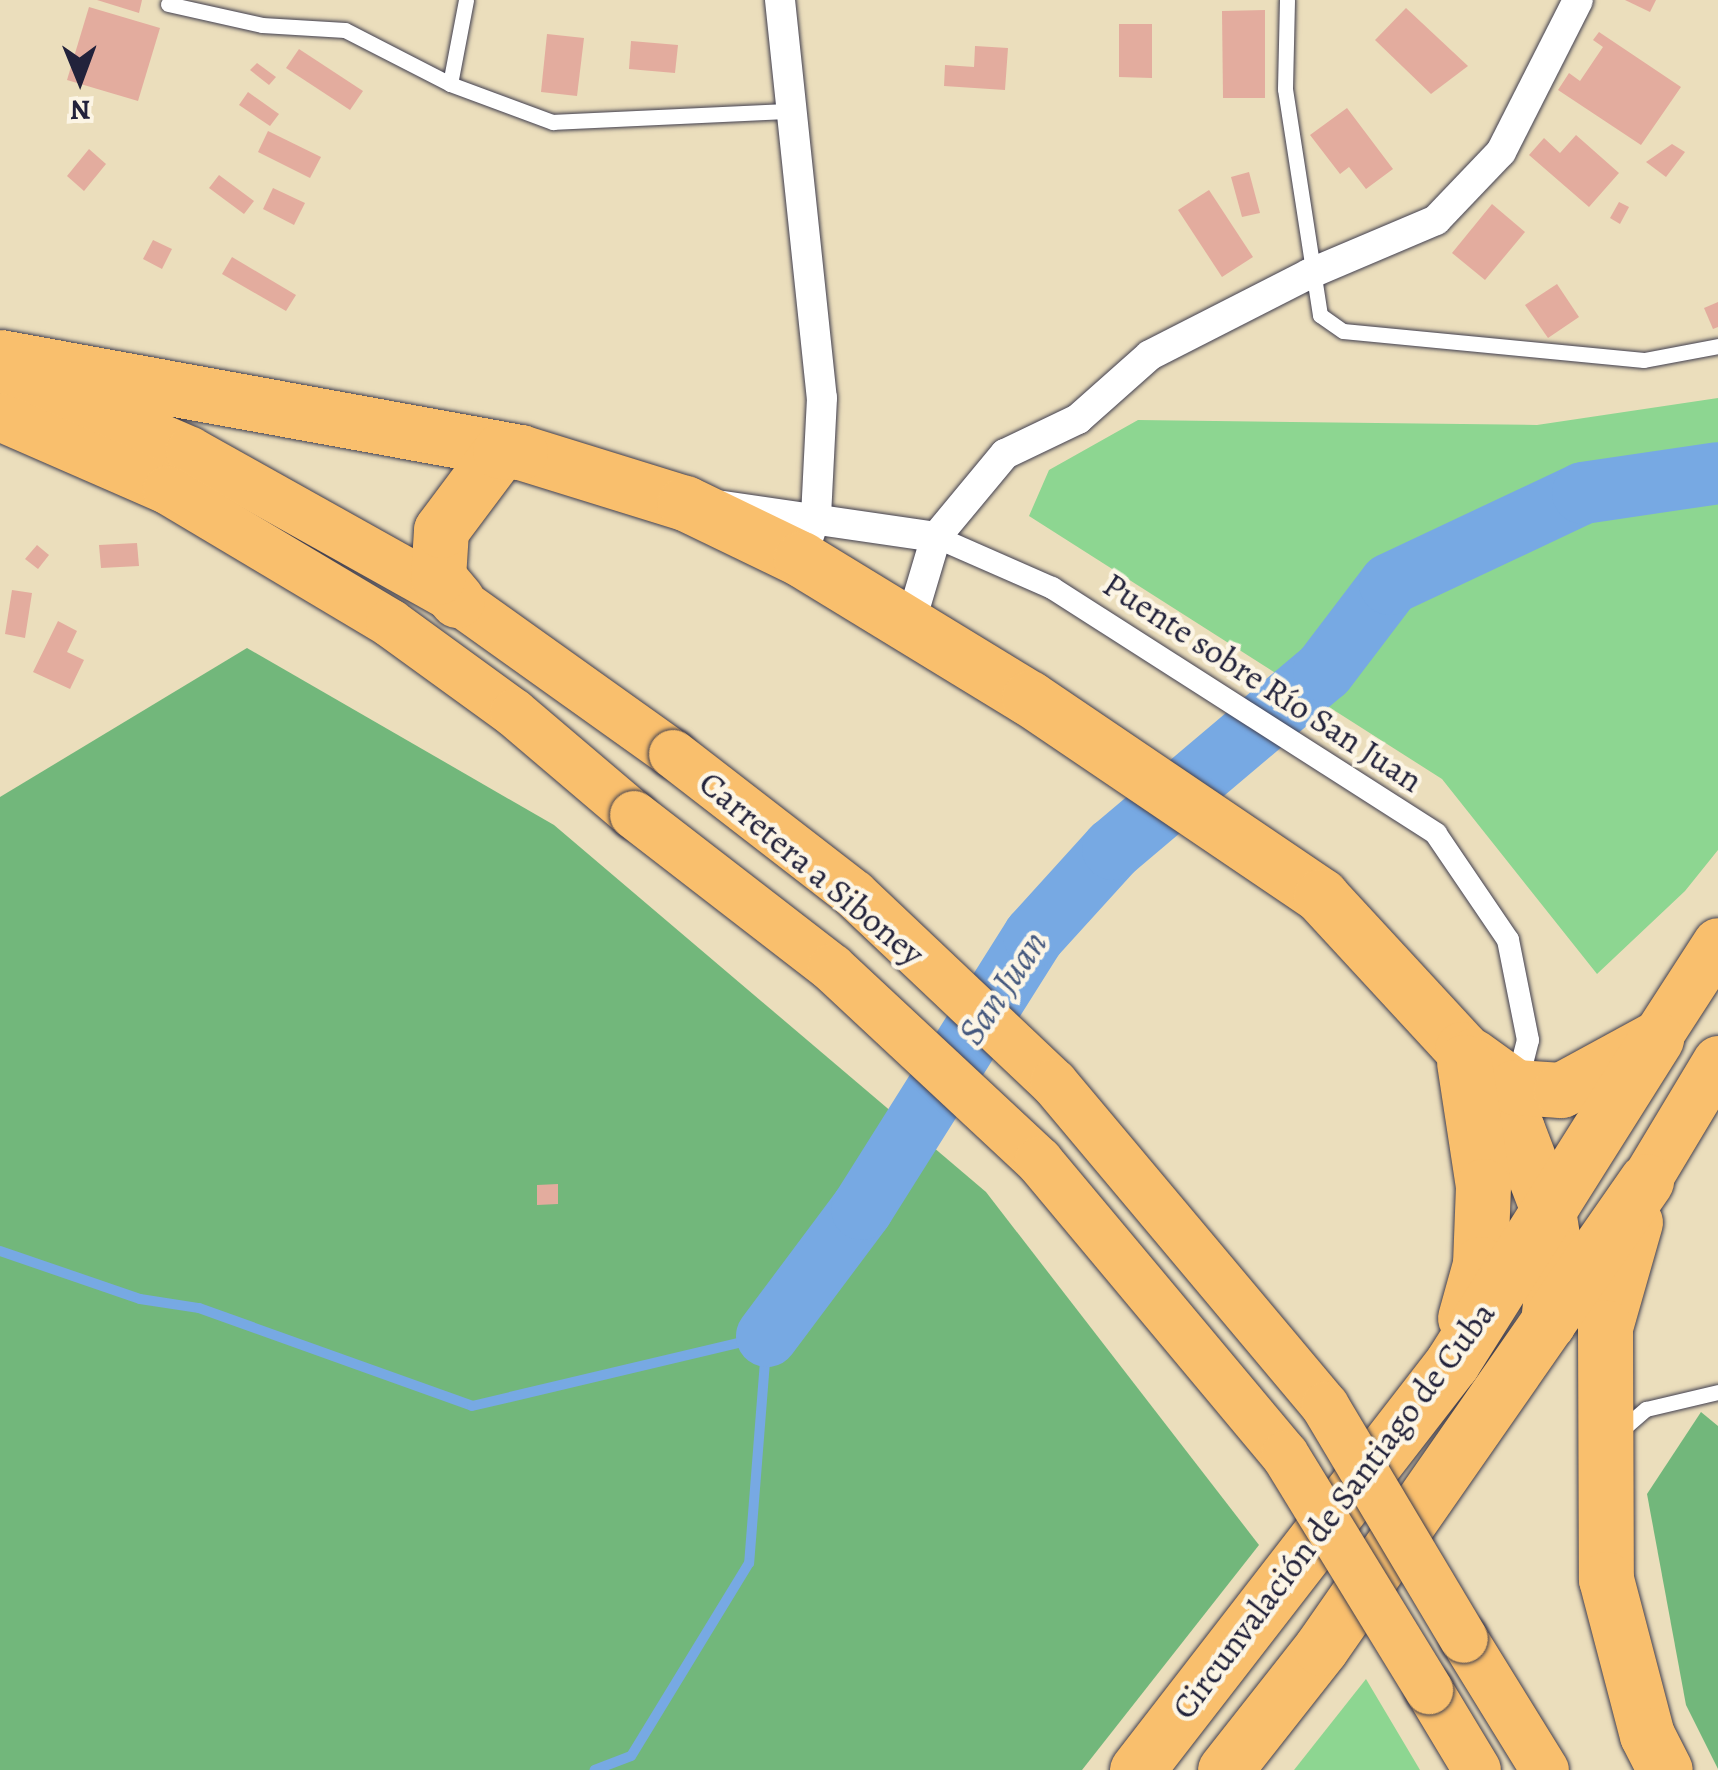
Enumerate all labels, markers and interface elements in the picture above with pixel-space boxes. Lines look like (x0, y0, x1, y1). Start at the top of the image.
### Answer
north arrow (30, 30, 130, 130)
text: N (70, 91, 91, 129)
street label: Puente sobre Río San Juan (1095, 563, 1431, 801)
street label: Carretera a Siboney (691, 762, 933, 974)
water label: San Juan (949, 923, 1057, 1053)
street label: Circunvalación de Santiago de Cuba (1162, 1293, 1504, 1727)

